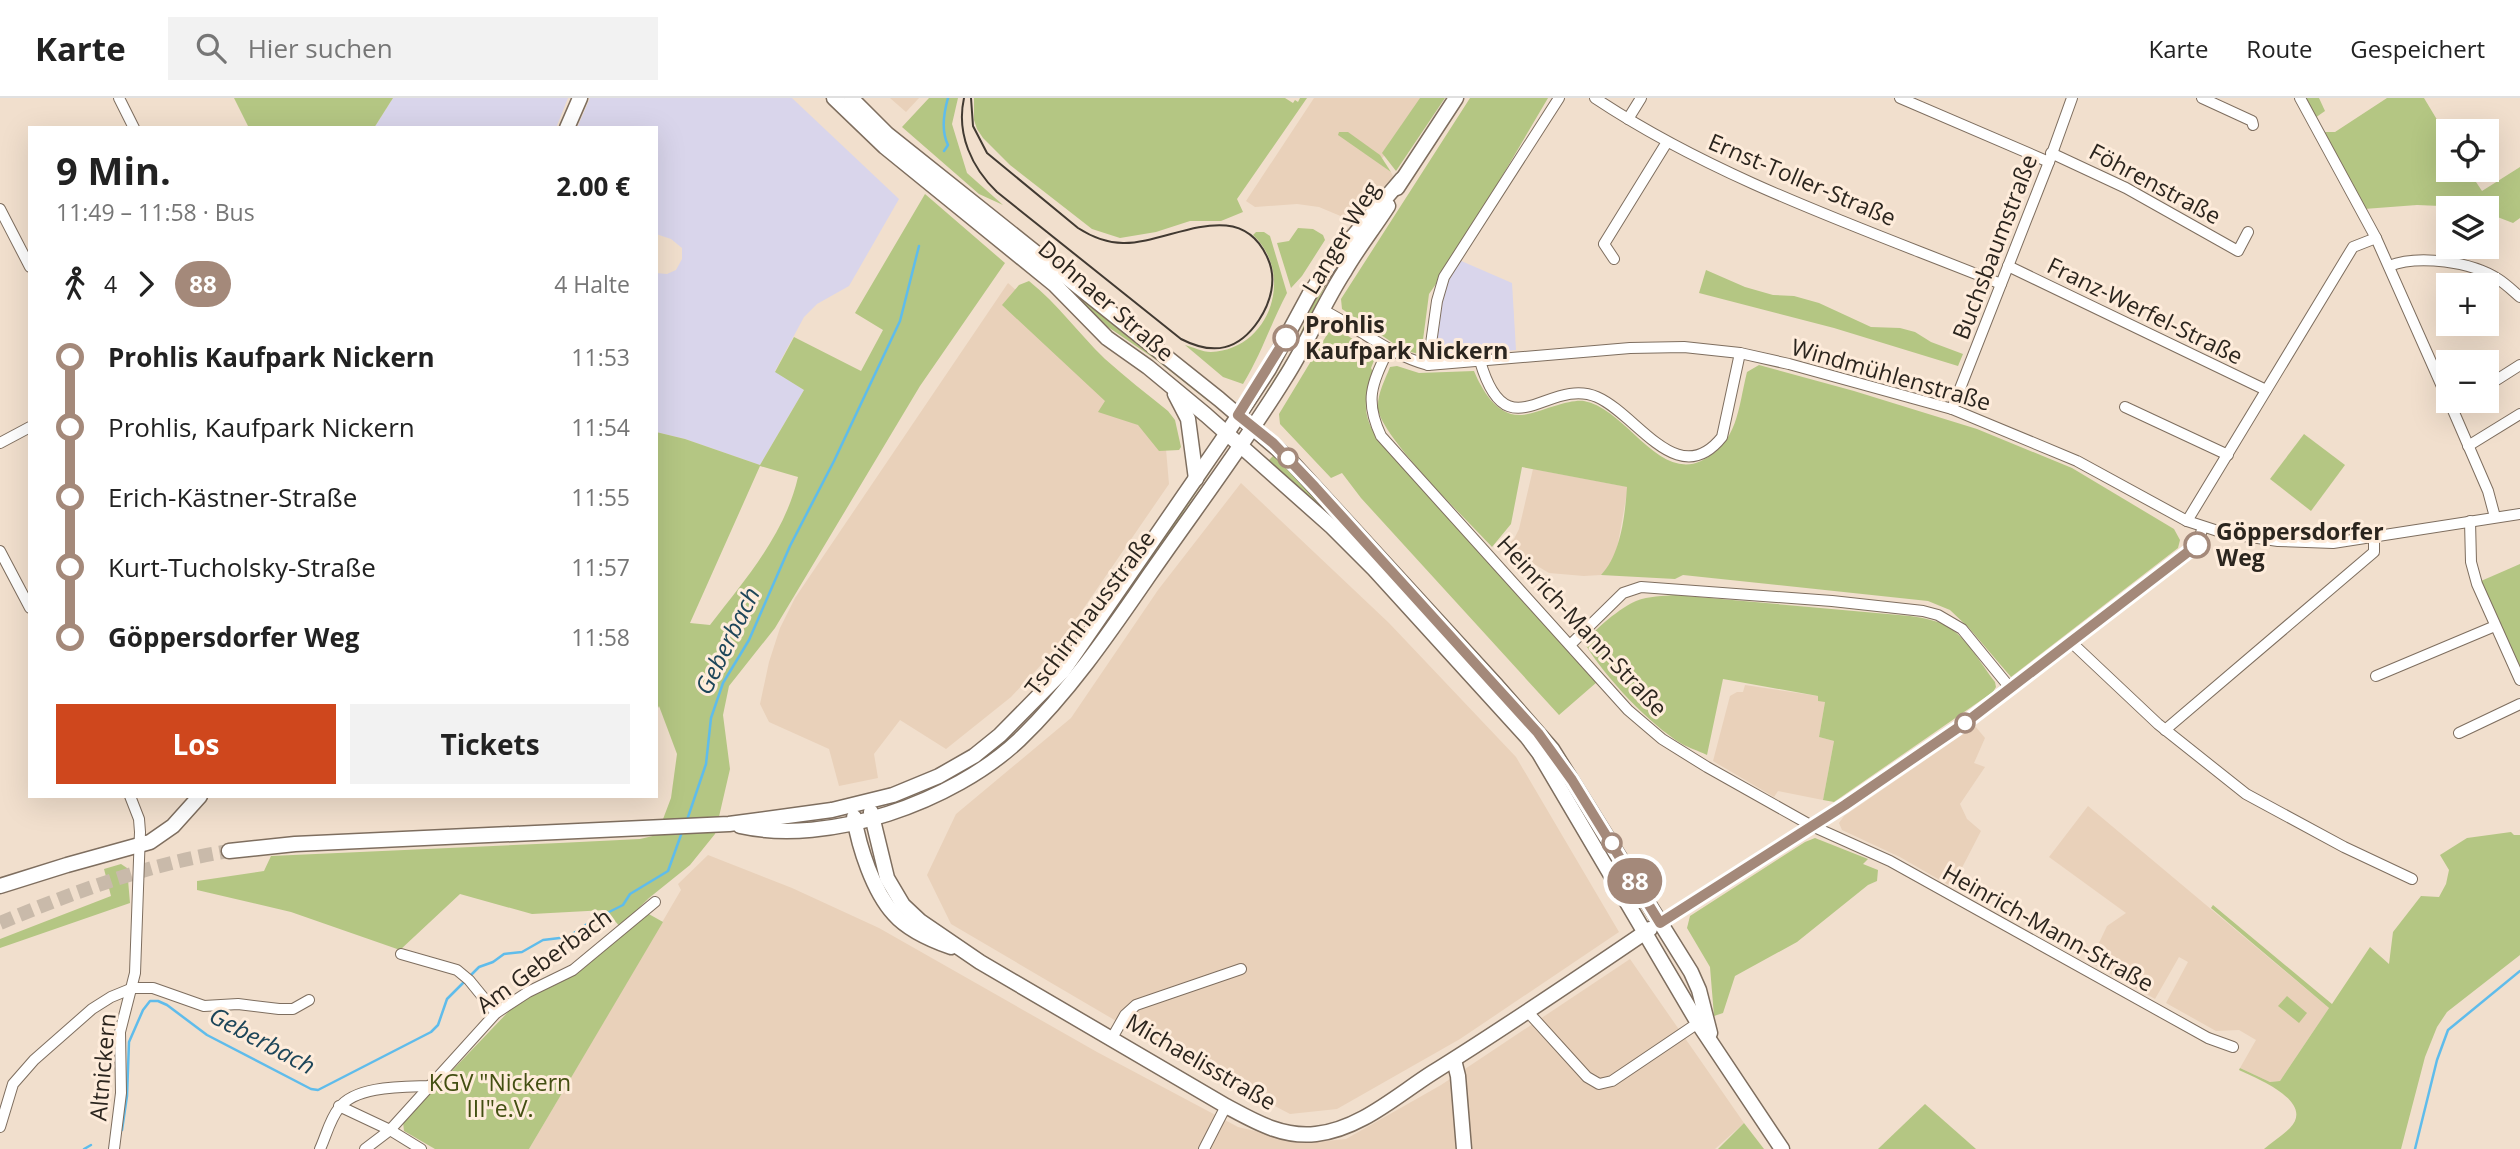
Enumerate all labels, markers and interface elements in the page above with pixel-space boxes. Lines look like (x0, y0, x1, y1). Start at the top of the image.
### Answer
search box (168, 17, 658, 80)
text: Karte (35, 26, 126, 71)
icon: search (192, 29, 230, 67)
text: Hier suchen (248, 30, 393, 66)
text: Karte (2148, 32, 2208, 65)
text: Route (2246, 32, 2312, 65)
text: Gespeichert (2350, 32, 2485, 65)
map controls (2436, 119, 2499, 413)
button: locate (2436, 119, 2499, 182)
street label: Ernst-Toller-Straße (1704, 125, 1901, 233)
street label: Föhrenstraße (2084, 135, 2227, 231)
text: 9 Min. (56, 144, 171, 196)
street label: Buchsbaumstraße (1944, 149, 2044, 344)
text: 2.00 € (556, 168, 630, 204)
street label: Langer Weg (1294, 175, 1387, 300)
text: 11:49 – 11:58 · Bus (56, 196, 255, 228)
button: layers (2436, 196, 2499, 259)
street label: Dohnaer Straße (1032, 232, 1181, 368)
street label: Franz-Werfel-Straße (2042, 249, 2249, 371)
icon: walk (56, 265, 94, 303)
icon: forward (127, 265, 165, 303)
text: 88 (189, 267, 217, 300)
text: 4 (104, 268, 117, 300)
text: 4 Halte (554, 268, 630, 300)
button: + (2436, 273, 2499, 336)
place label: Prohlis Kaufpark Nickern (1305, 308, 1508, 366)
marker: Prohlis Kaufpark Nickern (1273, 325, 1299, 351)
street label: Windmühlenstraße (1788, 330, 1995, 418)
text: Prohlis Kaufpark Nickern (108, 339, 435, 375)
text: 11:53 (571, 341, 630, 373)
button: − (2436, 350, 2499, 413)
text: Prohlis, Kaufpark Nickern (108, 409, 415, 445)
text: 11:54 (571, 411, 630, 443)
unlabelled marker (1278, 448, 1298, 468)
text: Erich-Kästner-Straße (108, 479, 357, 515)
text: 11:55 (571, 481, 630, 513)
place label: Göppersdorfer Weg (2216, 515, 2384, 573)
street label: Tschirnhausstraße (1017, 523, 1162, 701)
street label: Heinrich-Mann-Straße (1490, 528, 1675, 723)
marker: Göppersdorfer Weg (2184, 532, 2210, 558)
text: Kurt-Tucholsky-Straße (108, 549, 376, 585)
text: 11:57 (571, 551, 630, 583)
water label: Geberbach (686, 581, 767, 700)
text: Göppersdorfer Weg (108, 619, 359, 655)
text: 11:58 (571, 621, 630, 653)
button: Los (56, 704, 336, 784)
button: Tickets (350, 704, 630, 784)
unlabelled marker (1955, 713, 1975, 733)
unlabelled marker (1602, 833, 1622, 853)
street label: Heinrich-Mann-Straße (1937, 856, 2160, 999)
line badge: 88 (1604, 858, 1666, 904)
text: 88 (1621, 864, 1649, 897)
street label: Am Geberbach (469, 900, 617, 1020)
water label: Geberbach (204, 998, 322, 1081)
street label: Michaelisstraße (1121, 1005, 1282, 1117)
street label: Altnickern (81, 1012, 123, 1122)
park label: KGV "Nickern III"e.V. (429, 1066, 571, 1124)

